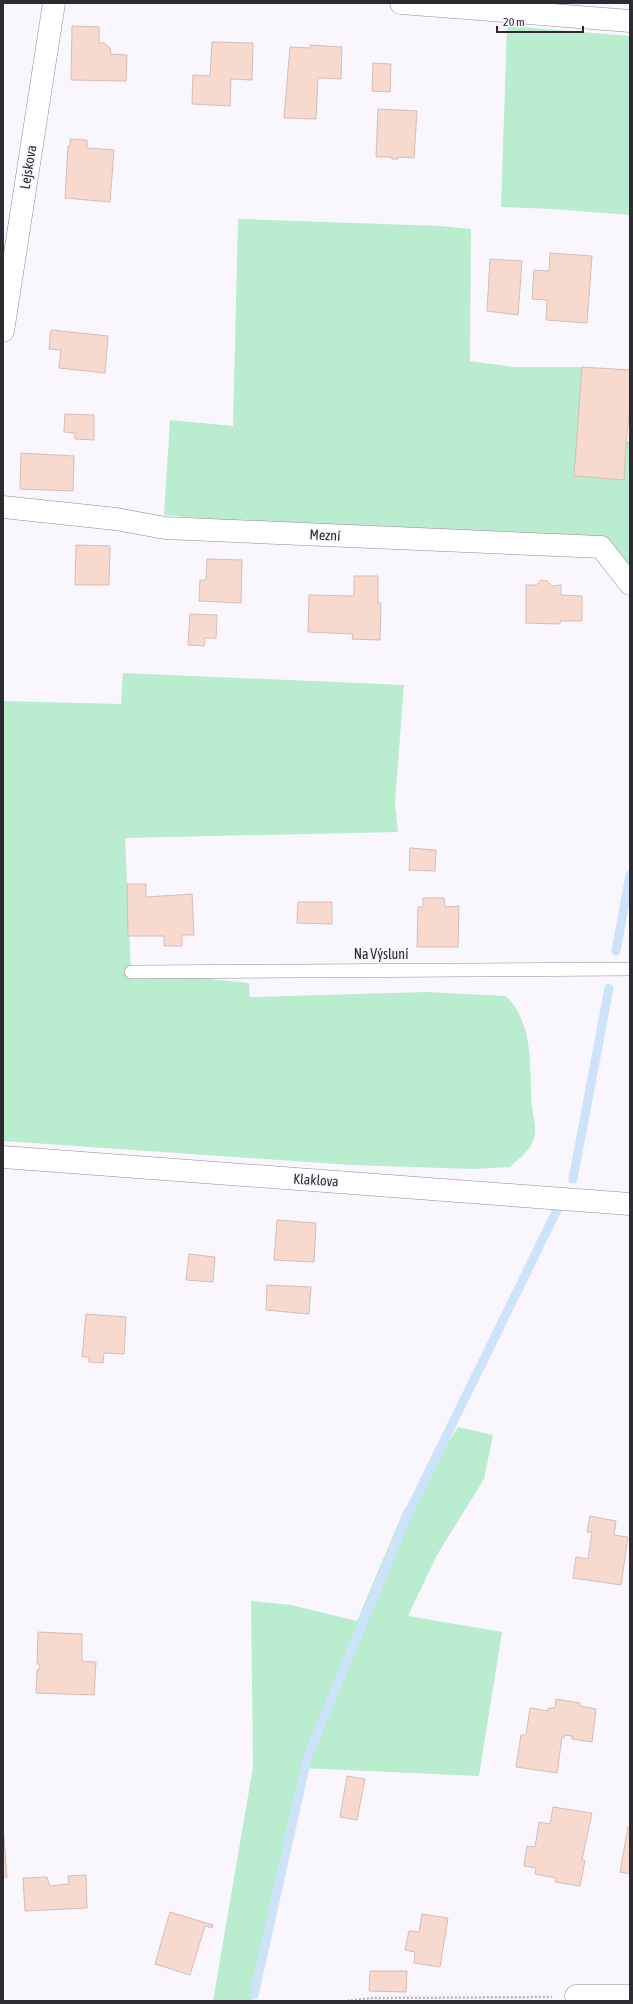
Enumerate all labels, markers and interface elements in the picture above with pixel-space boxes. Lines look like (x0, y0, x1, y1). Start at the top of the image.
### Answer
scale bar (497, 8, 583, 34)
text: 20 m (503, 15, 525, 29)
street label: Lejskova (17, 144, 39, 190)
street label: Mezní (309, 526, 341, 544)
street label: Na Výsluní (354, 946, 408, 962)
street label: Klaklova (293, 1170, 339, 1190)

